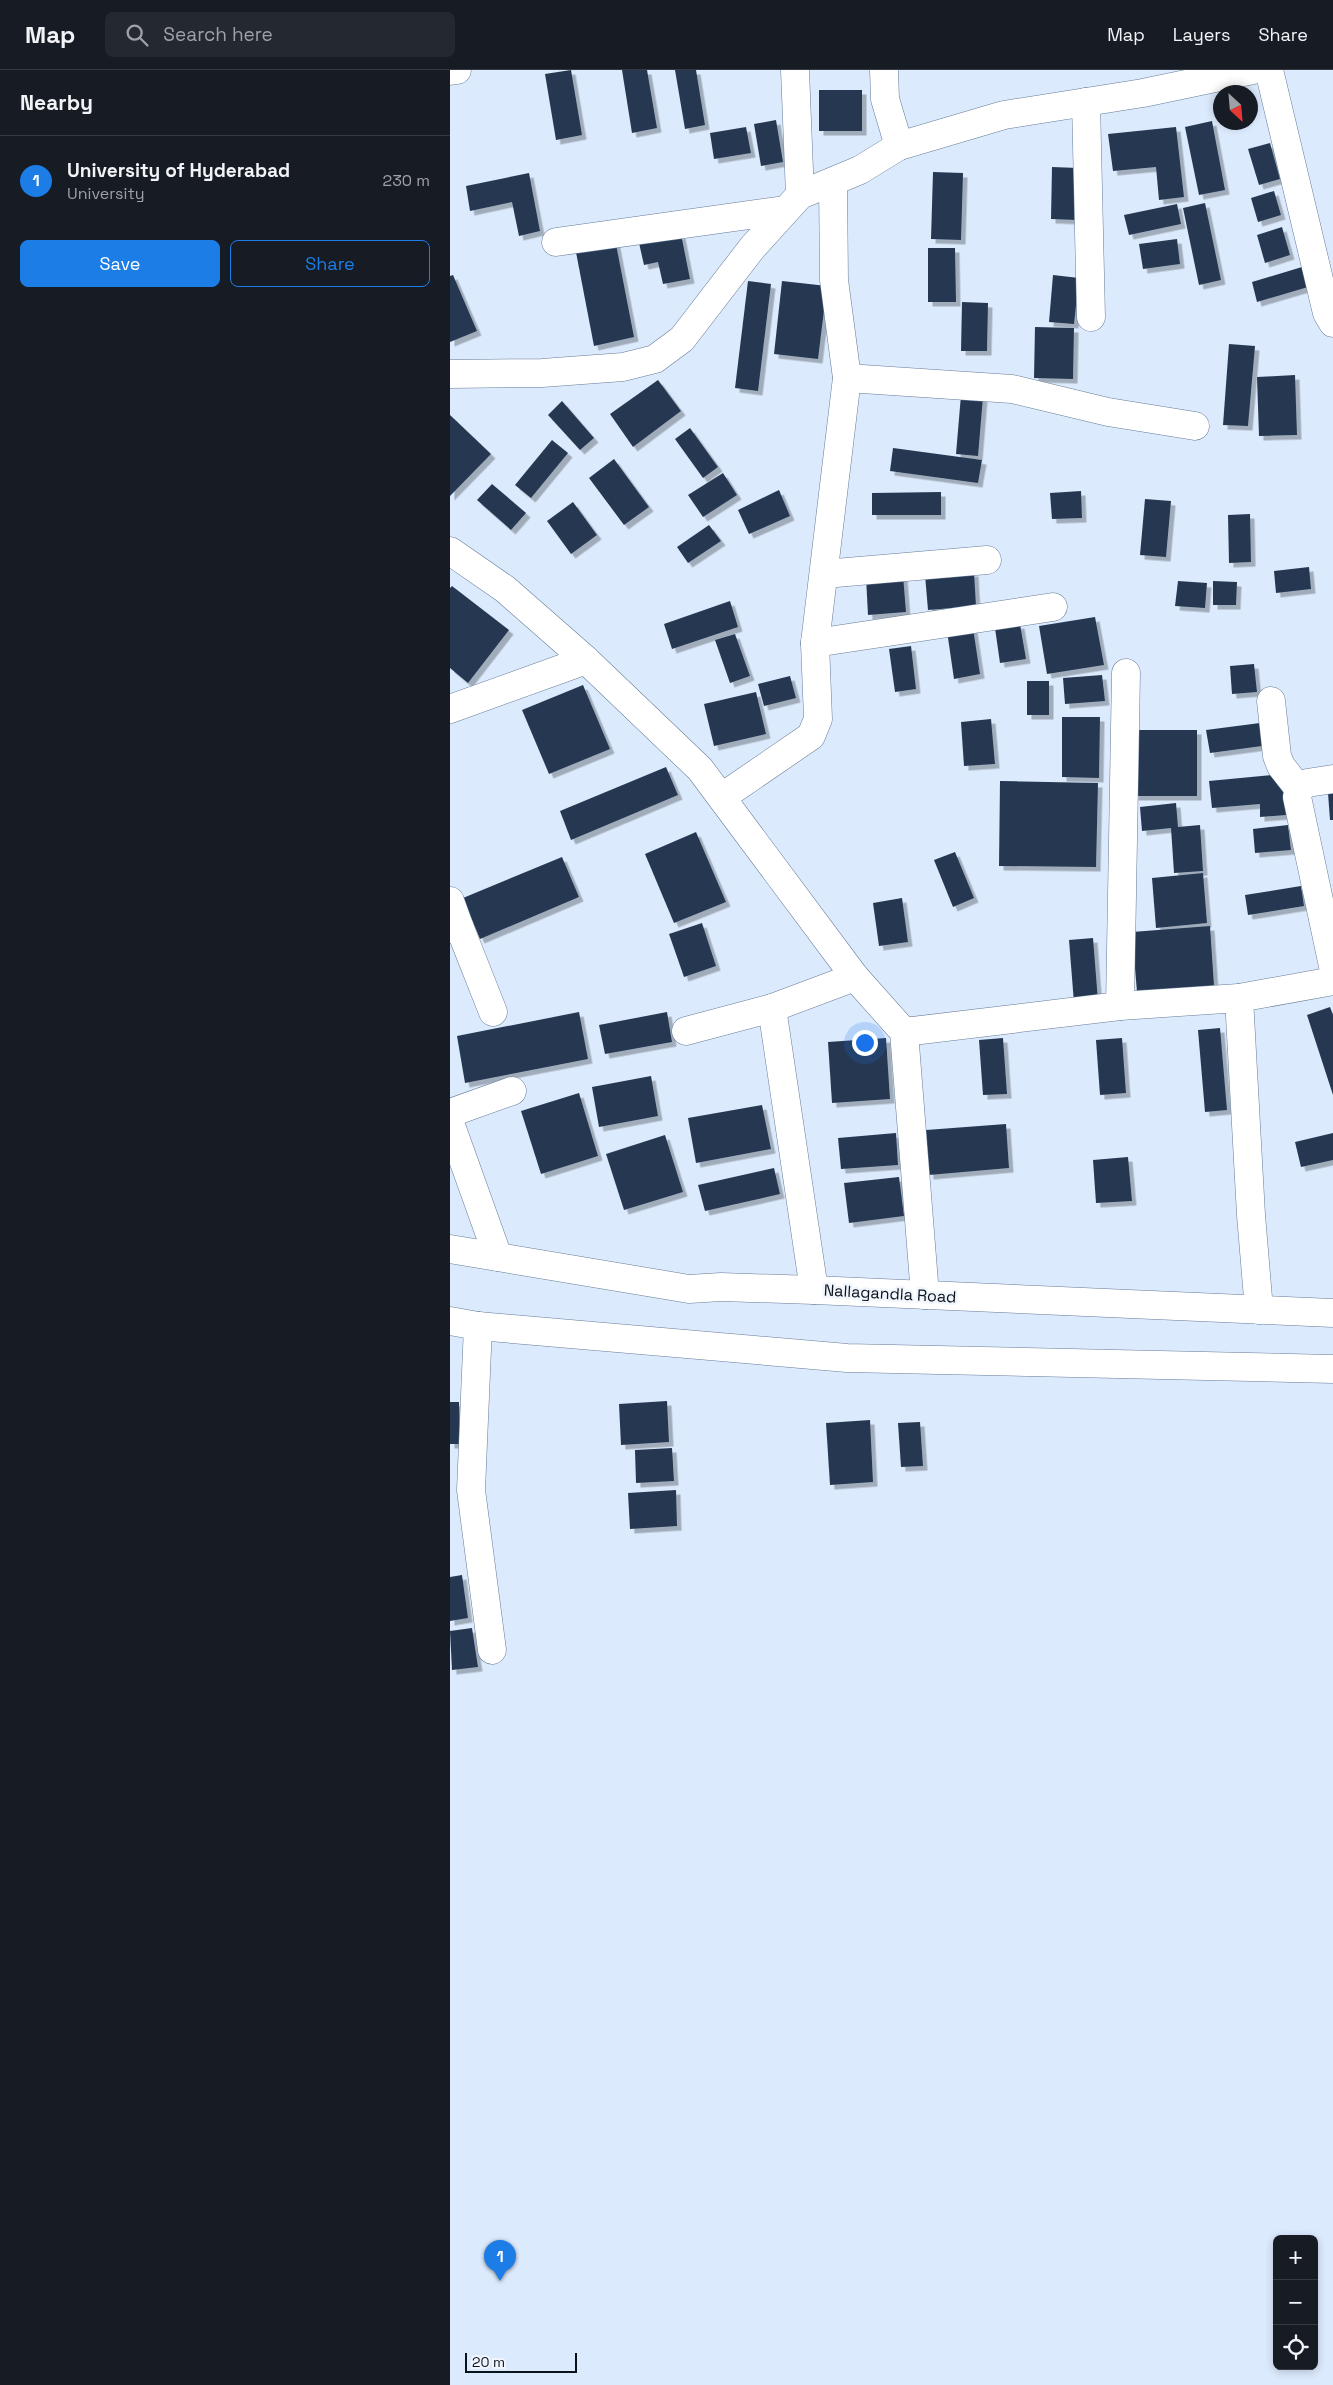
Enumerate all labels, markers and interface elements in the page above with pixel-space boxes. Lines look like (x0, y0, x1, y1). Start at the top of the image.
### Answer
search box (105, 12, 455, 57)
text: Map (25, 19, 75, 50)
icon: search (123, 21, 151, 49)
text: Search here (163, 22, 273, 47)
text: Map (1107, 23, 1145, 46)
text: Layers (1173, 23, 1230, 46)
text: Share (1258, 23, 1308, 46)
north arrow (1213, 85, 1258, 130)
text: Nearby (20, 89, 93, 116)
text: University of Hyderabad (67, 158, 290, 183)
text: 1 (32, 170, 40, 191)
text: 230 m (383, 170, 430, 191)
text: University (67, 183, 145, 204)
button: Save (20, 240, 220, 287)
button: Share (230, 240, 430, 287)
your location (852, 1030, 878, 1056)
street label: Nallagandla Road (823, 1280, 957, 1307)
map controls (1273, 2235, 1318, 2370)
button: + (1273, 2235, 1318, 2280)
pin: 1 (484, 2240, 516, 2281)
button: − (1273, 2280, 1318, 2325)
button: locate (1273, 2325, 1318, 2370)
scale bar (465, 2350, 578, 2373)
text: 20 m (472, 2353, 505, 2371)

